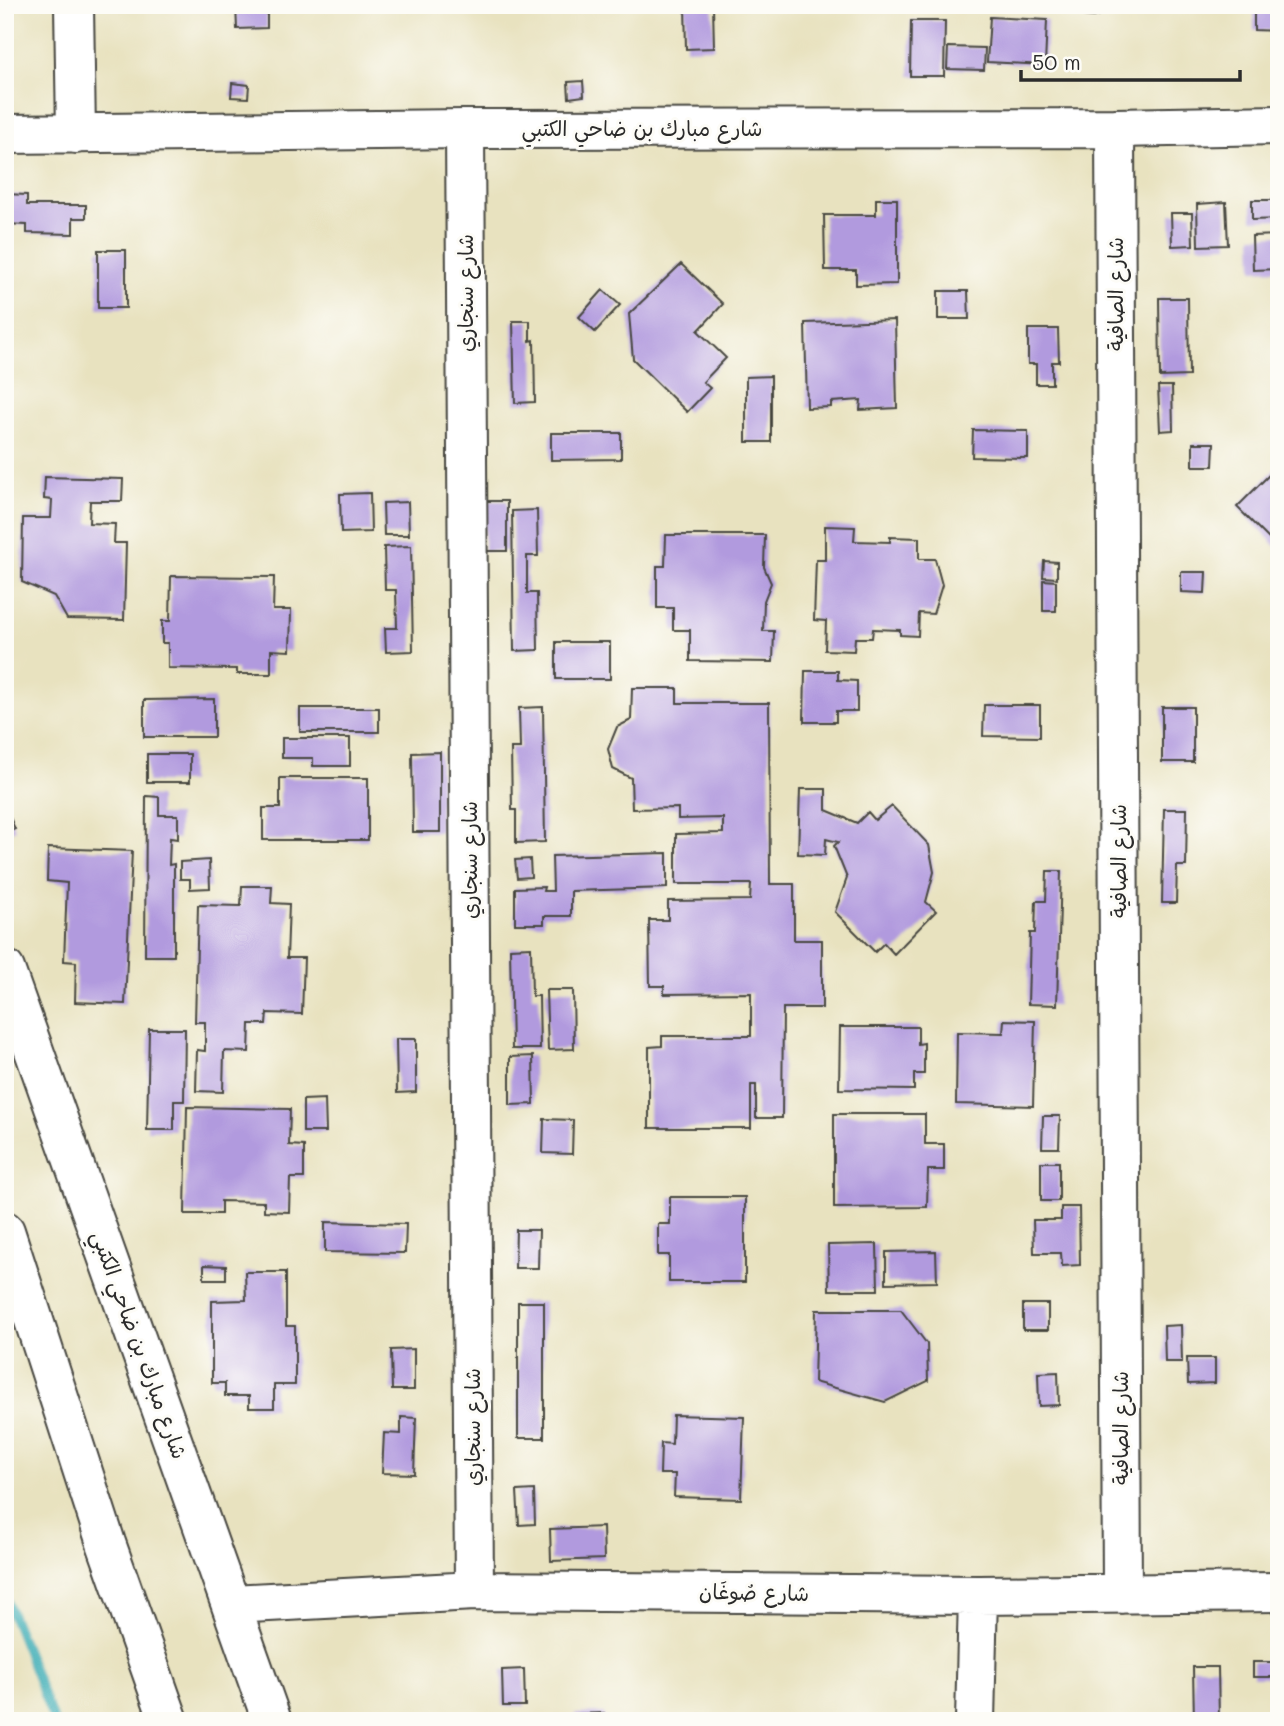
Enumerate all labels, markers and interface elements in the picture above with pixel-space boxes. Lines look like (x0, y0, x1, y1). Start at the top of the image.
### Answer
scale bar (1021, 38, 1240, 82)
text: 50 m (1032, 48, 1081, 75)
street label: شارع مبارك بن ضاحي الكتبي (522, 114, 762, 148)
street label: شارع سنجاري (451, 234, 481, 352)
street label: شارع الصافية (1101, 237, 1131, 351)
street label: شارع سنجاري (455, 801, 485, 919)
street label: شارع الصافية (1104, 804, 1134, 918)
street label: شارع مبارك بن ضاحي الكتبي (80, 1227, 194, 1465)
street label: شارع سنجاري (458, 1368, 488, 1486)
street label: شارع الصافية (1106, 1371, 1136, 1485)
street label: شارع صُوغَان (699, 1577, 809, 1609)

